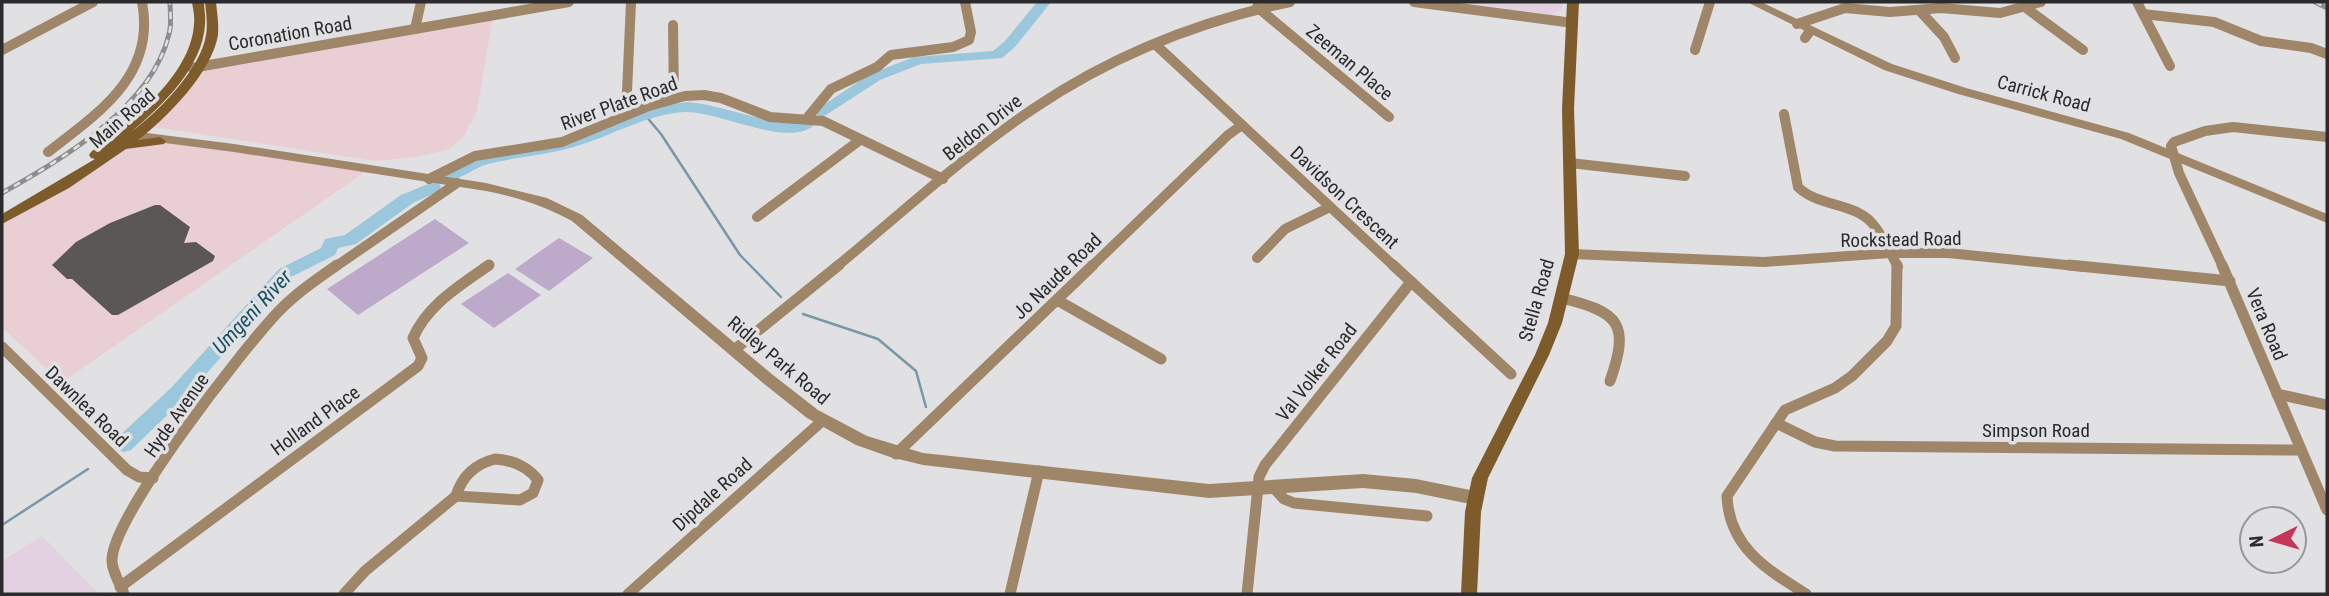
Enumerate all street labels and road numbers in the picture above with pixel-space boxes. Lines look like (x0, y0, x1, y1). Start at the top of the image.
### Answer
street label: Coronation Road (227, 11, 354, 56)
street label: Zeeman Place (1302, 19, 1398, 105)
street label: Carrick Road (1995, 70, 2093, 117)
street label: River Plate Road (558, 72, 681, 135)
street label: Main Road (85, 84, 160, 153)
street label: Beldon Drive (938, 89, 1027, 165)
street label: Davidson Crescent (1286, 141, 1404, 254)
street label: Rockstead Road (1840, 227, 1962, 252)
street label: Jo Naude Road (1008, 228, 1106, 324)
street label: Stella Road (1514, 256, 1559, 344)
street label: Vera Road (2241, 285, 2292, 364)
street label: Ridley Park Road (723, 311, 834, 410)
street label: Val Volker Road (1271, 319, 1362, 426)
street label: Dawnlea Road (40, 361, 133, 452)
street label: Hyde Avenue (139, 369, 214, 462)
street label: Holland Place (267, 381, 364, 460)
street label: Simpson Road (1982, 419, 2090, 442)
street label: Dipdale Road (668, 453, 757, 536)

